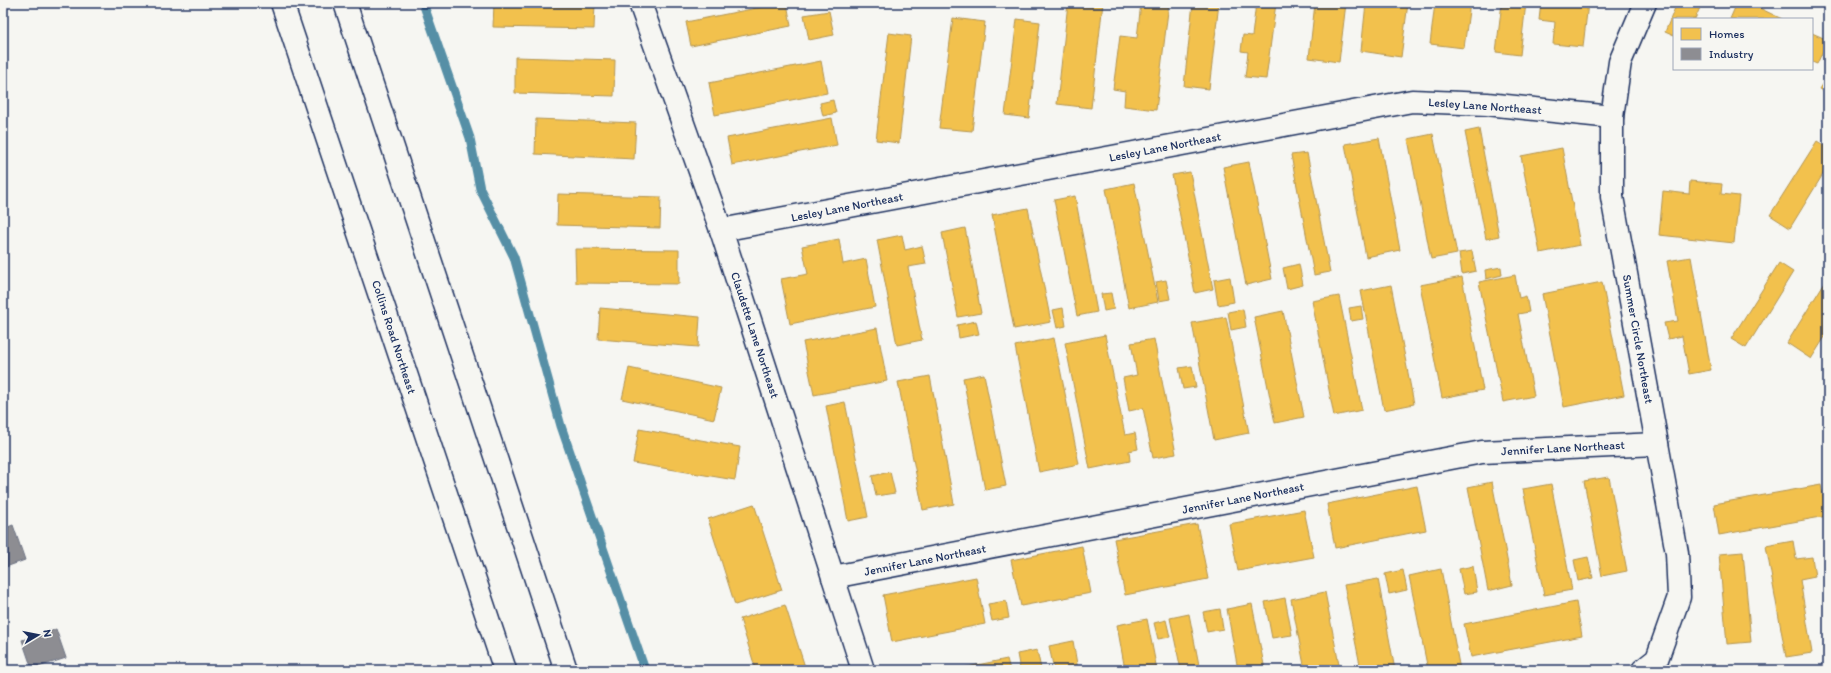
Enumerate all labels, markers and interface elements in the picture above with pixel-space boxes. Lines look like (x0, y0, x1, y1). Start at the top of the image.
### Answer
legend (1673, 18, 1813, 70)
text: Homes (1709, 27, 1745, 41)
text: Industry (1709, 47, 1754, 61)
street label: Lesley Lane Northeast (1428, 95, 1543, 117)
street label: Lesley Lane Northeast (1108, 129, 1223, 165)
street label: Lesley Lane Northeast (790, 189, 905, 225)
street label: Claudette Lane Northeast (728, 270, 782, 400)
street label: Summer Circle Northeast (1620, 273, 1656, 405)
street label: Collins Road Northeast (369, 278, 419, 396)
street label: Jennifer Lane Northeast (1501, 438, 1626, 458)
street label: Jennifer Lane Northeast (1181, 479, 1306, 517)
street label: Jennifer Lane Northeast (863, 541, 988, 579)
north arrow (18, 615, 58, 655)
text: N (40, 629, 54, 638)

